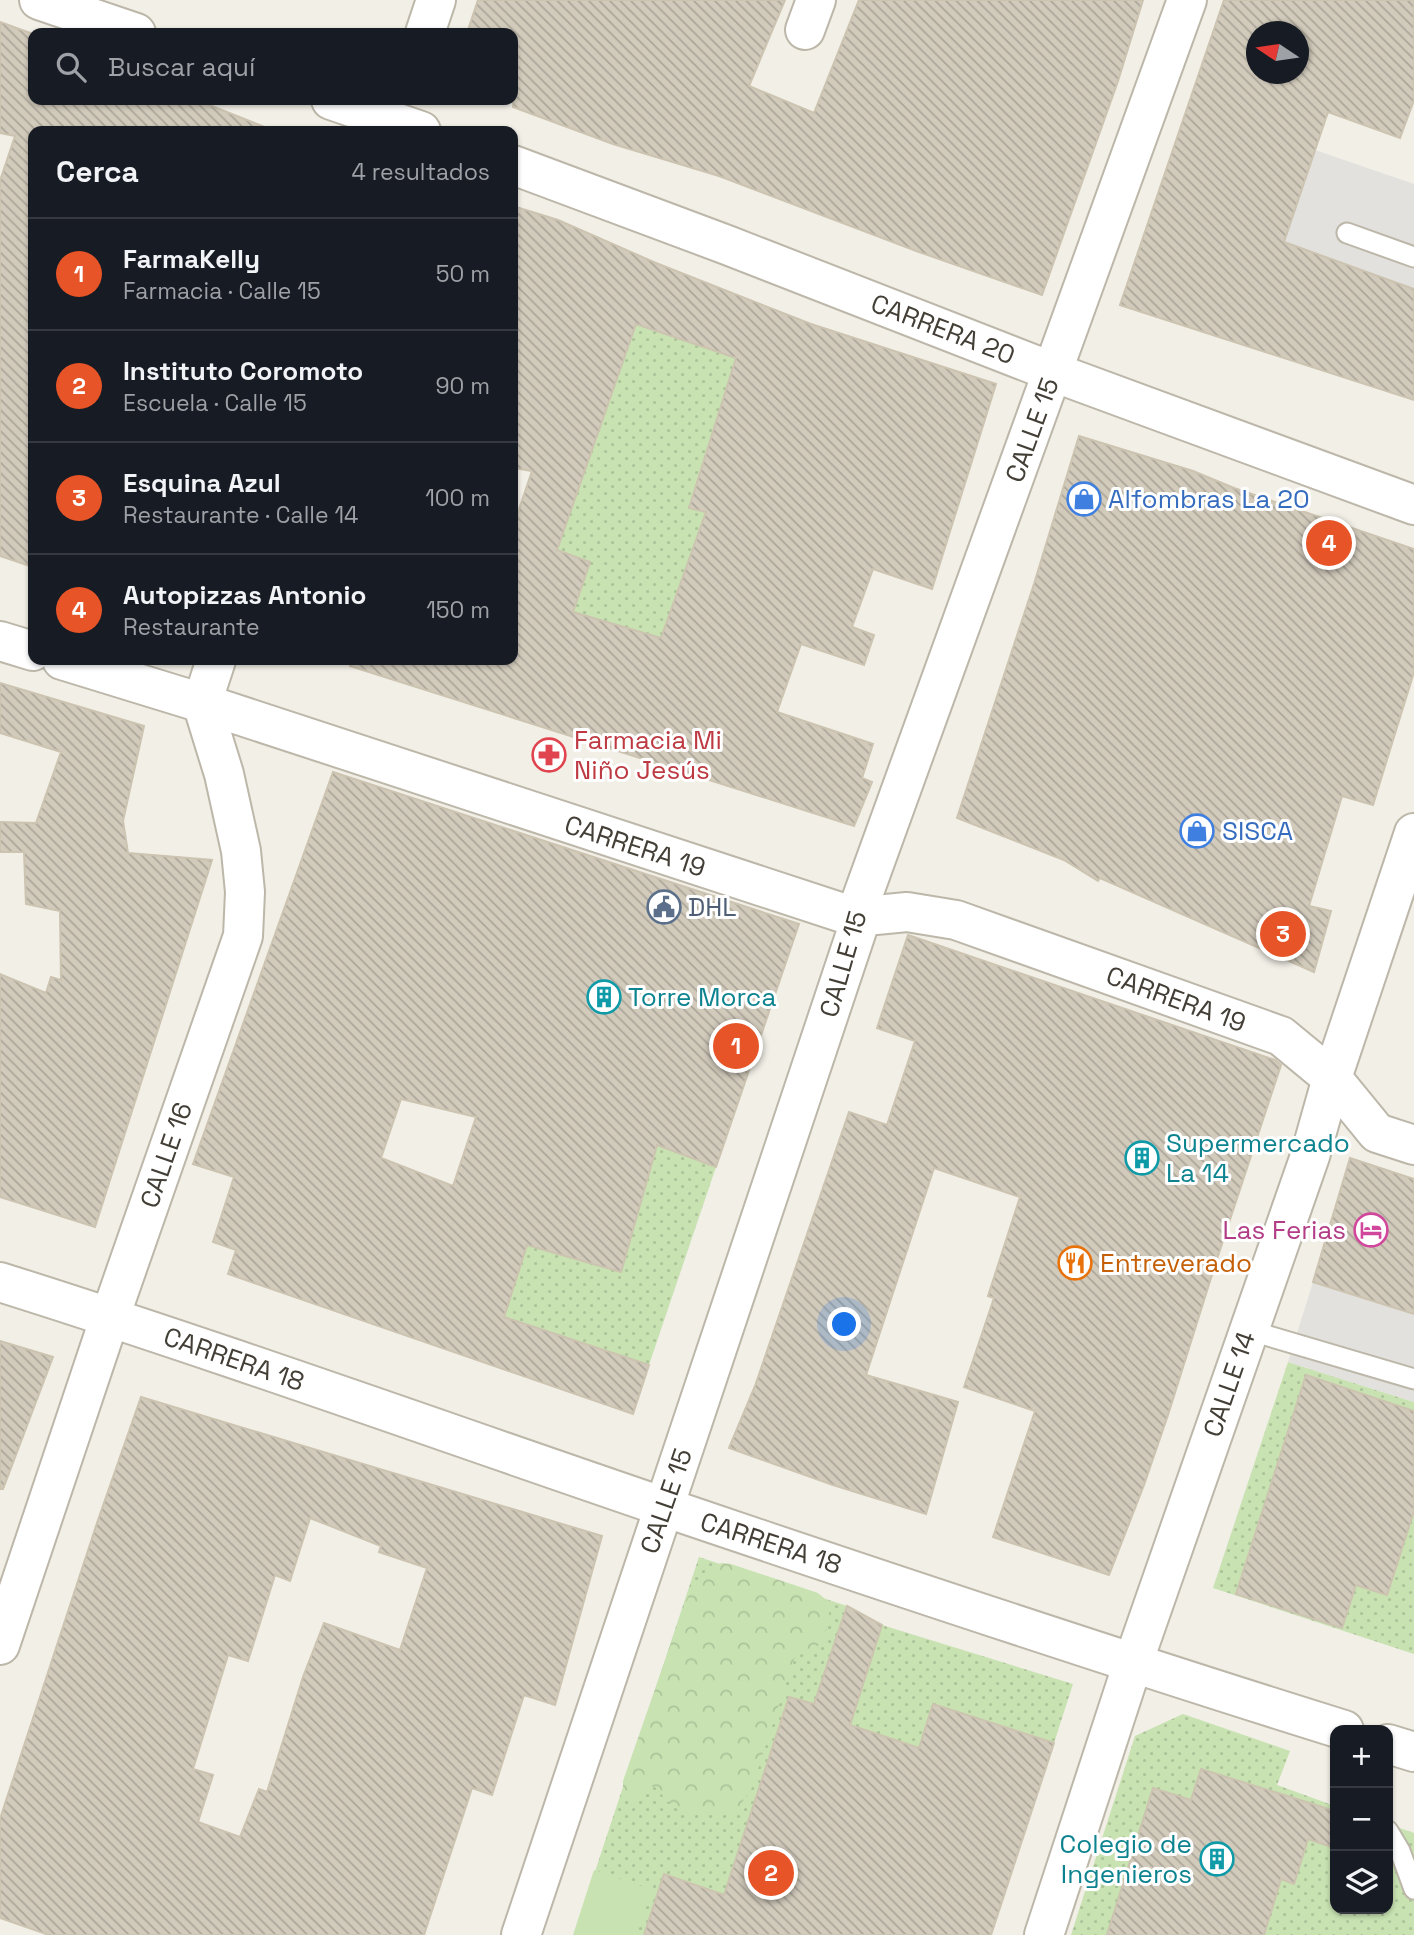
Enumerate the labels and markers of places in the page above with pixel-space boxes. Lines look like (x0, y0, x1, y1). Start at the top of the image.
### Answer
shop icon: Alfombras La 20 (1065, 480, 1103, 518)
place label: Alfombras La 20 (1108, 482, 1310, 516)
pin: 4 (1306, 517, 1352, 569)
place label: Farmacia Mi Niño Jesús (574, 723, 722, 787)
pharmacy icon: Farmacia Mi Niño Jesús (530, 736, 568, 774)
shop icon: SISCA (1178, 812, 1216, 850)
place label: SISCA (1222, 814, 1293, 848)
public building icon: DHL (645, 888, 683, 926)
place label: DHL (688, 890, 737, 924)
pin: 3 (1260, 908, 1306, 960)
building icon: Torre Morca (585, 978, 623, 1016)
place label: Torre Morca (628, 980, 776, 1014)
pin: 1 (713, 1020, 759, 1072)
place label: Supermercado La 14 (1166, 1126, 1350, 1190)
building icon: Supermercado La 14 (1123, 1139, 1161, 1177)
hotel icon: Las Ferias (1352, 1211, 1390, 1249)
place label: Las Ferias (1223, 1213, 1346, 1247)
restaurant icon: Entreverado (1056, 1244, 1094, 1282)
place label: Entreverado (1100, 1246, 1252, 1280)
place label: Colegio de Ingenieros (1060, 1827, 1192, 1891)
building icon: Colegio de Ingenieros (1198, 1840, 1236, 1878)
pin: 2 (748, 1847, 794, 1899)

